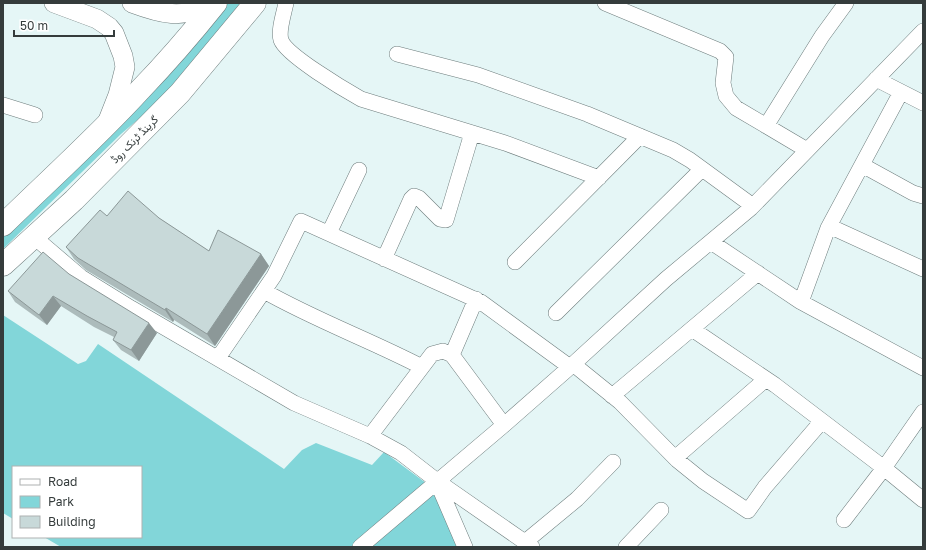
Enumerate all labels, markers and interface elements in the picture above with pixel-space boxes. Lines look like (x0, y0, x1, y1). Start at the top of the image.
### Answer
scale bar (14, 12, 114, 38)
text: 50 m (20, 18, 48, 33)
street label: گرینڈ ٹرنک روڈ (108, 113, 161, 166)
legend (12, 466, 142, 538)
text: Road (48, 474, 77, 489)
text: Park (48, 494, 74, 509)
text: Building (48, 514, 96, 529)

